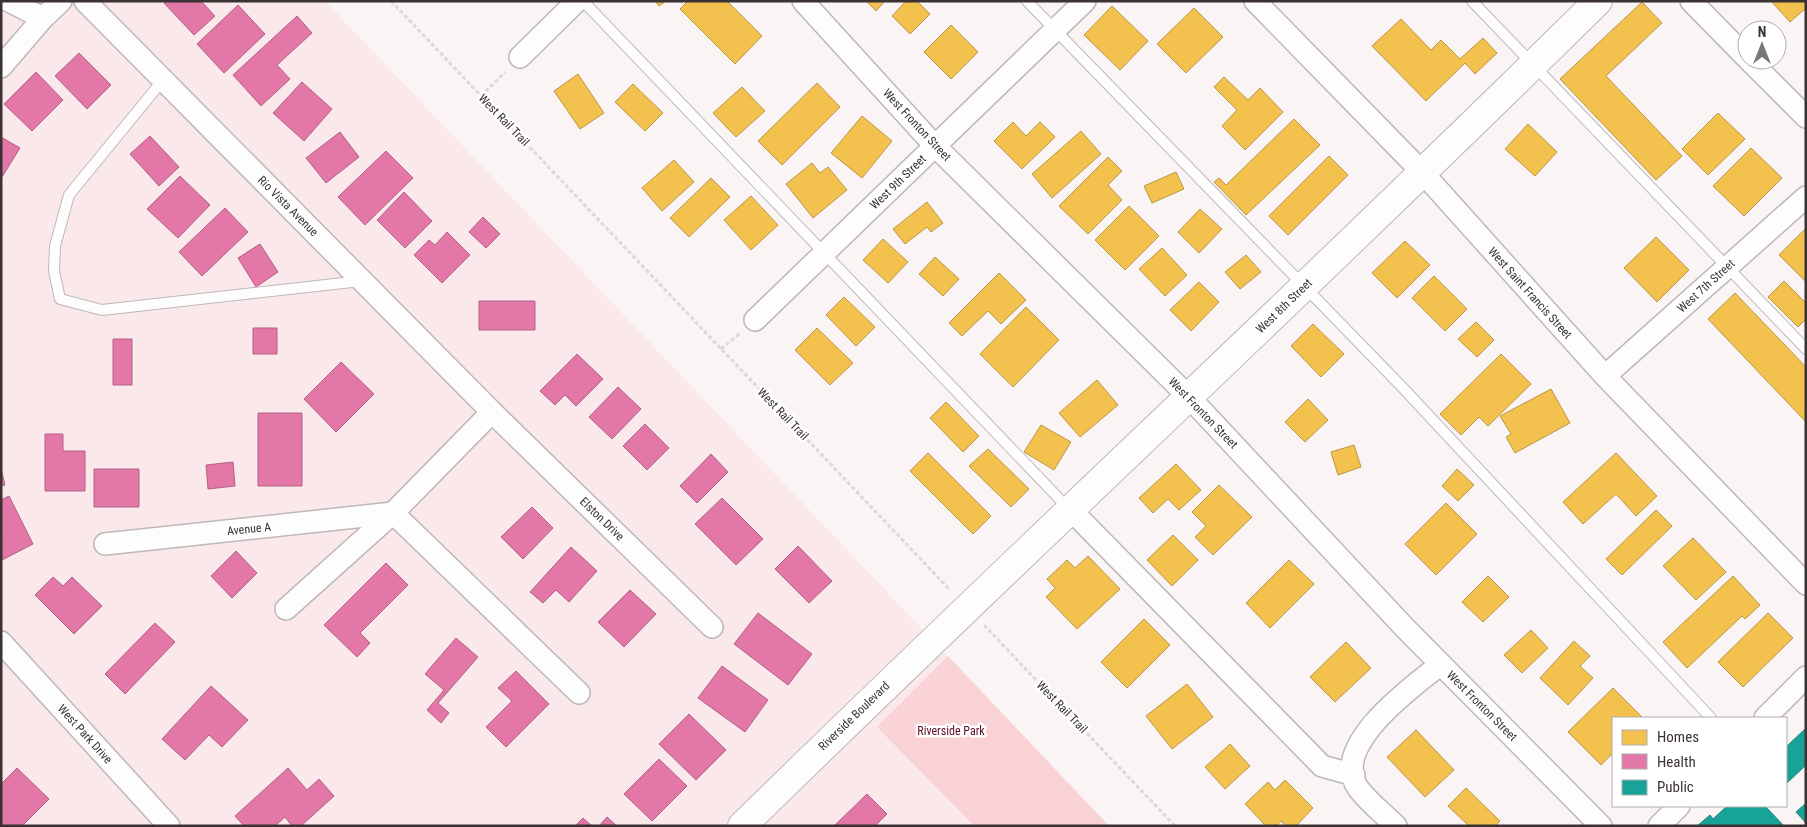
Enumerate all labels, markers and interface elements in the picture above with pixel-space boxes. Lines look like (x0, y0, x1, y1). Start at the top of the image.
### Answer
north arrow (1737, 20, 1787, 70)
text: N (1758, 24, 1766, 40)
street label: West Fronton Street (880, 86, 954, 164)
street label: West Rail Trail (476, 91, 532, 149)
street label: West 9th Street (867, 151, 929, 212)
street label: Rio Vista Avenue (255, 173, 321, 239)
street label: West Saint Francis Street (1485, 244, 1575, 342)
street label: West 7th Street (1674, 256, 1738, 315)
street label: West 8th Street (1253, 275, 1315, 336)
street label: West Fronton Street (1165, 375, 1241, 452)
street label: West Rail Trail (755, 385, 811, 443)
street label: Elston Drive (577, 494, 627, 544)
street label: Avenue A (226, 520, 272, 538)
street label: West Fronton Street (1444, 668, 1520, 744)
street label: West Rail Trail (1034, 678, 1090, 736)
street label: Riverside Boulevard (816, 679, 892, 753)
street label: West Park Drive (55, 702, 115, 767)
legend (1612, 717, 1787, 807)
park label: Riverside Park (917, 724, 985, 738)
text: Homes (1657, 728, 1699, 746)
text: Health (1657, 753, 1696, 771)
text: Public (1657, 778, 1694, 796)

